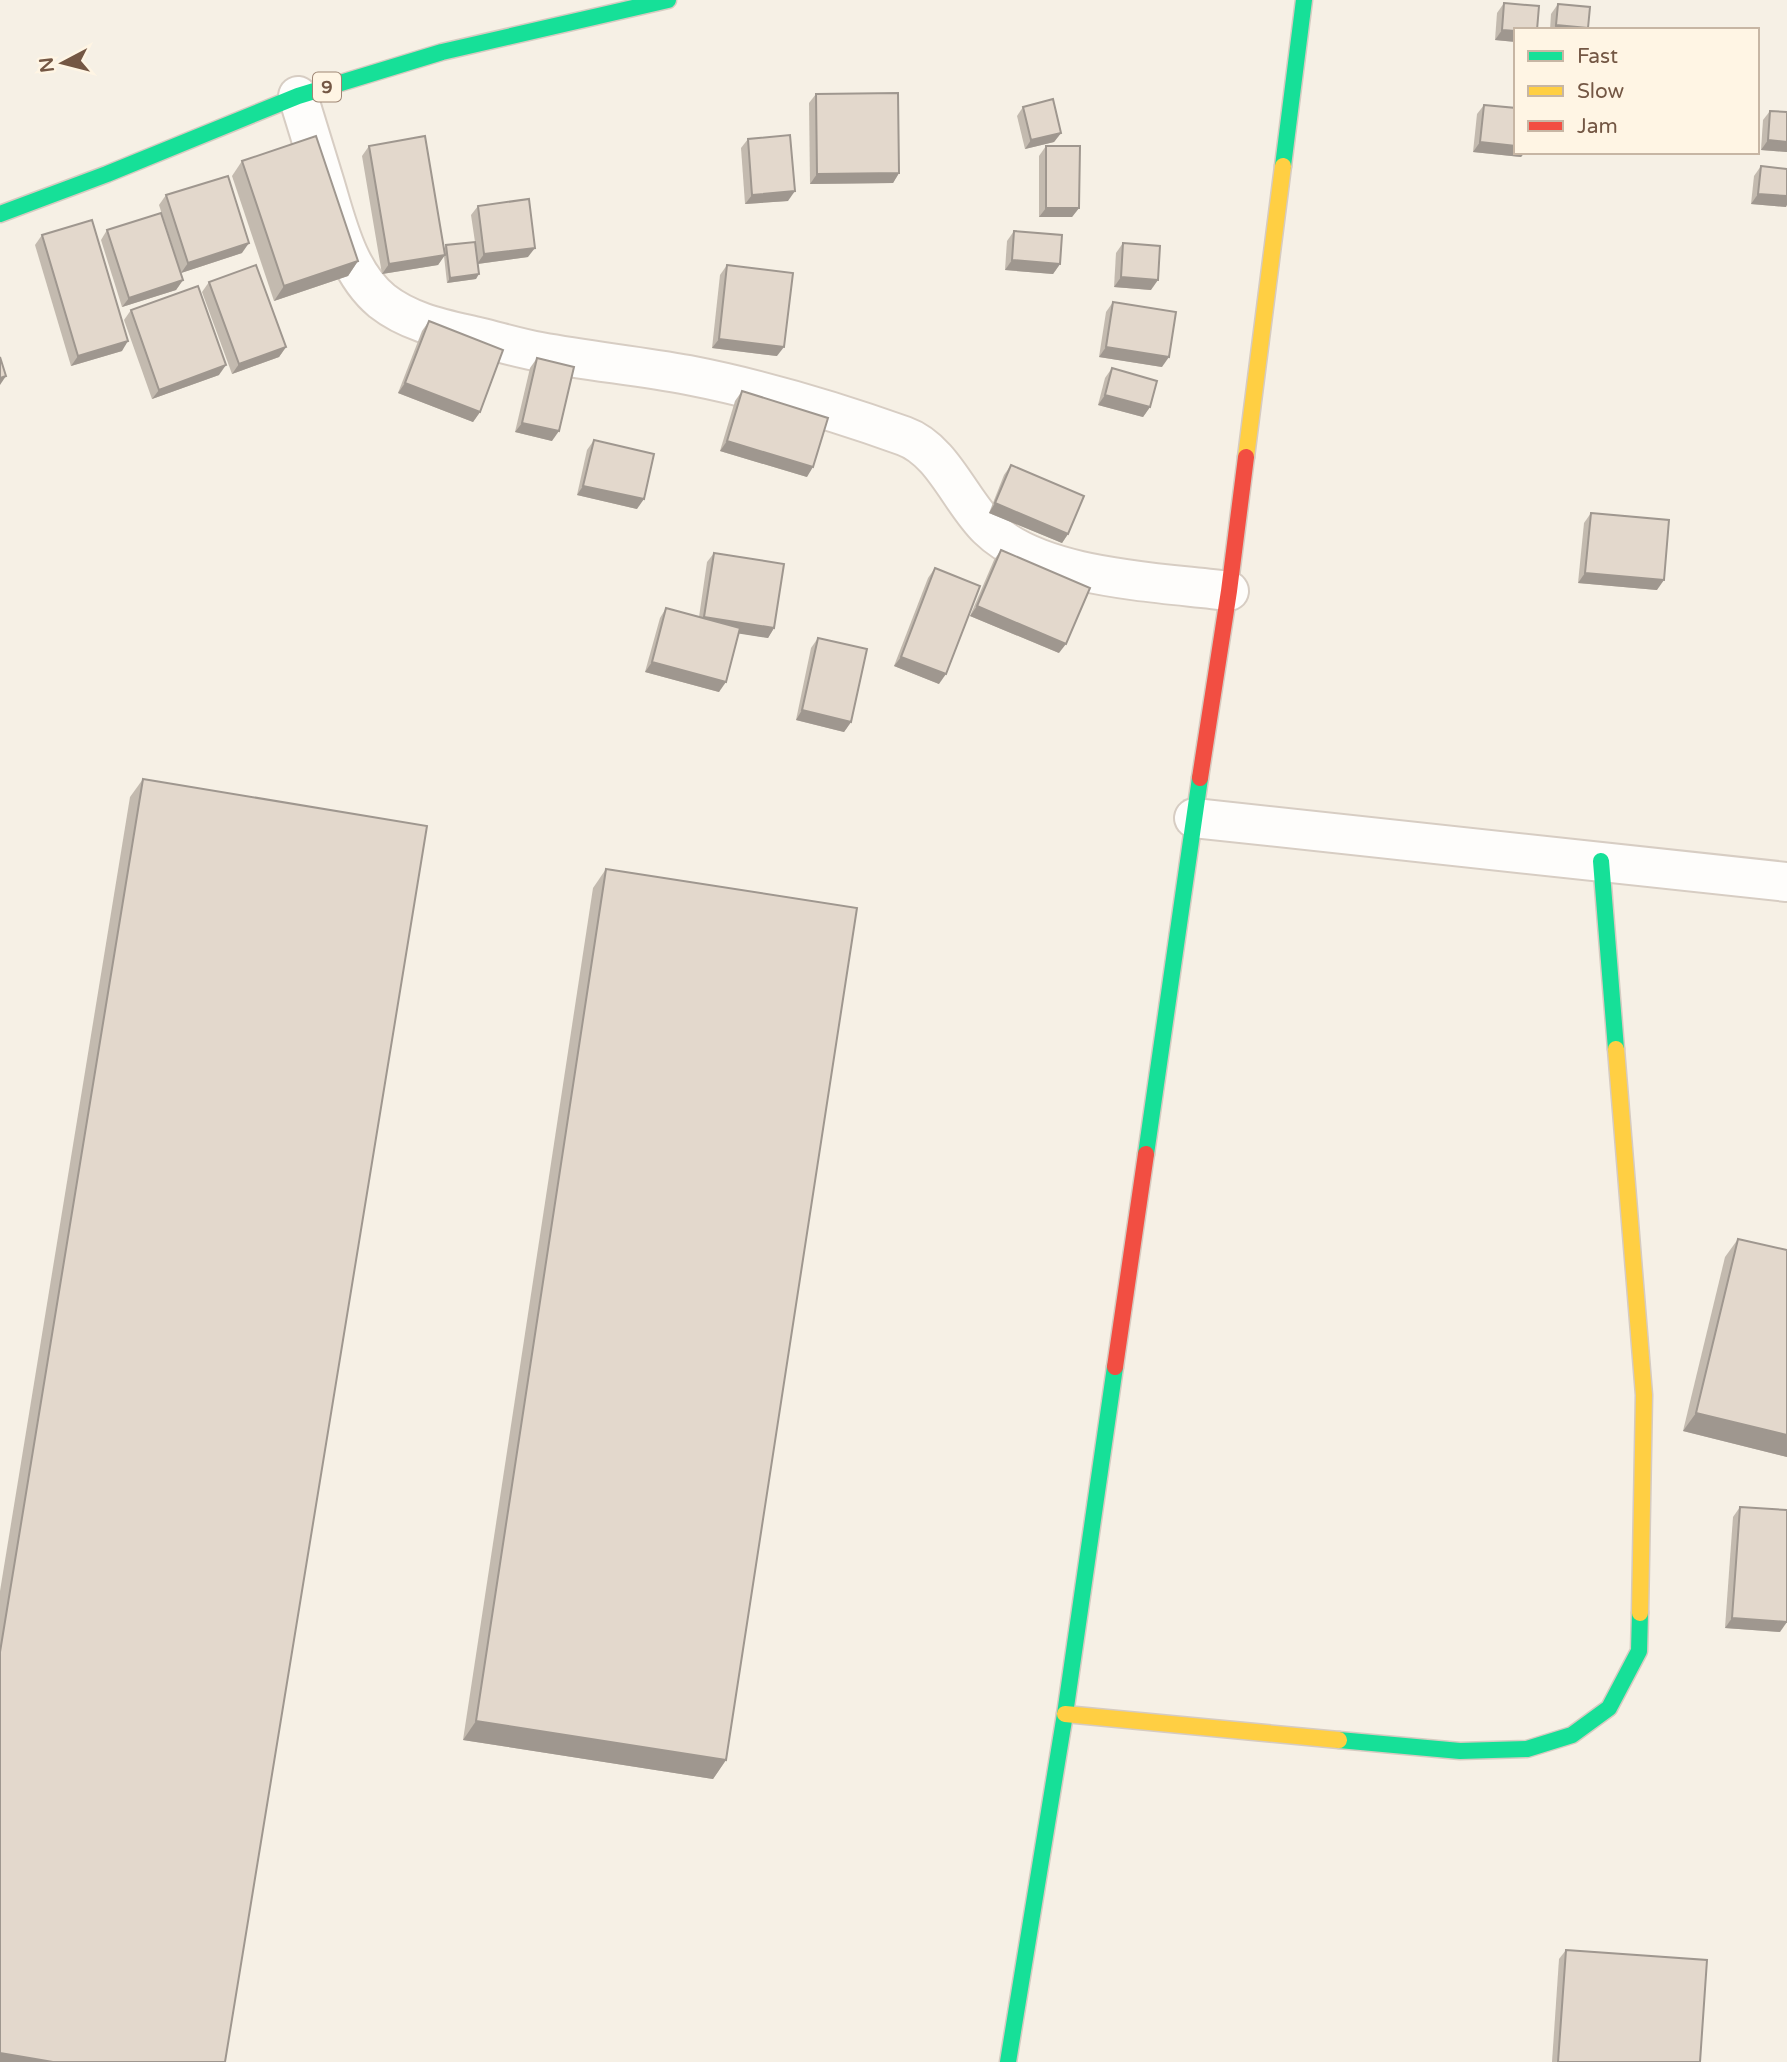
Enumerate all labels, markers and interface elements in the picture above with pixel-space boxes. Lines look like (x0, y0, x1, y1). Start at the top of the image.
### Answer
north arrow (28, 28, 98, 98)
legend (1514, 28, 1759, 154)
text: Fast (1577, 44, 1618, 69)
text: N (35, 56, 59, 74)
road number: 9 (313, 72, 341, 102)
text: Slow (1577, 79, 1625, 104)
text: Jam (1577, 114, 1618, 139)

